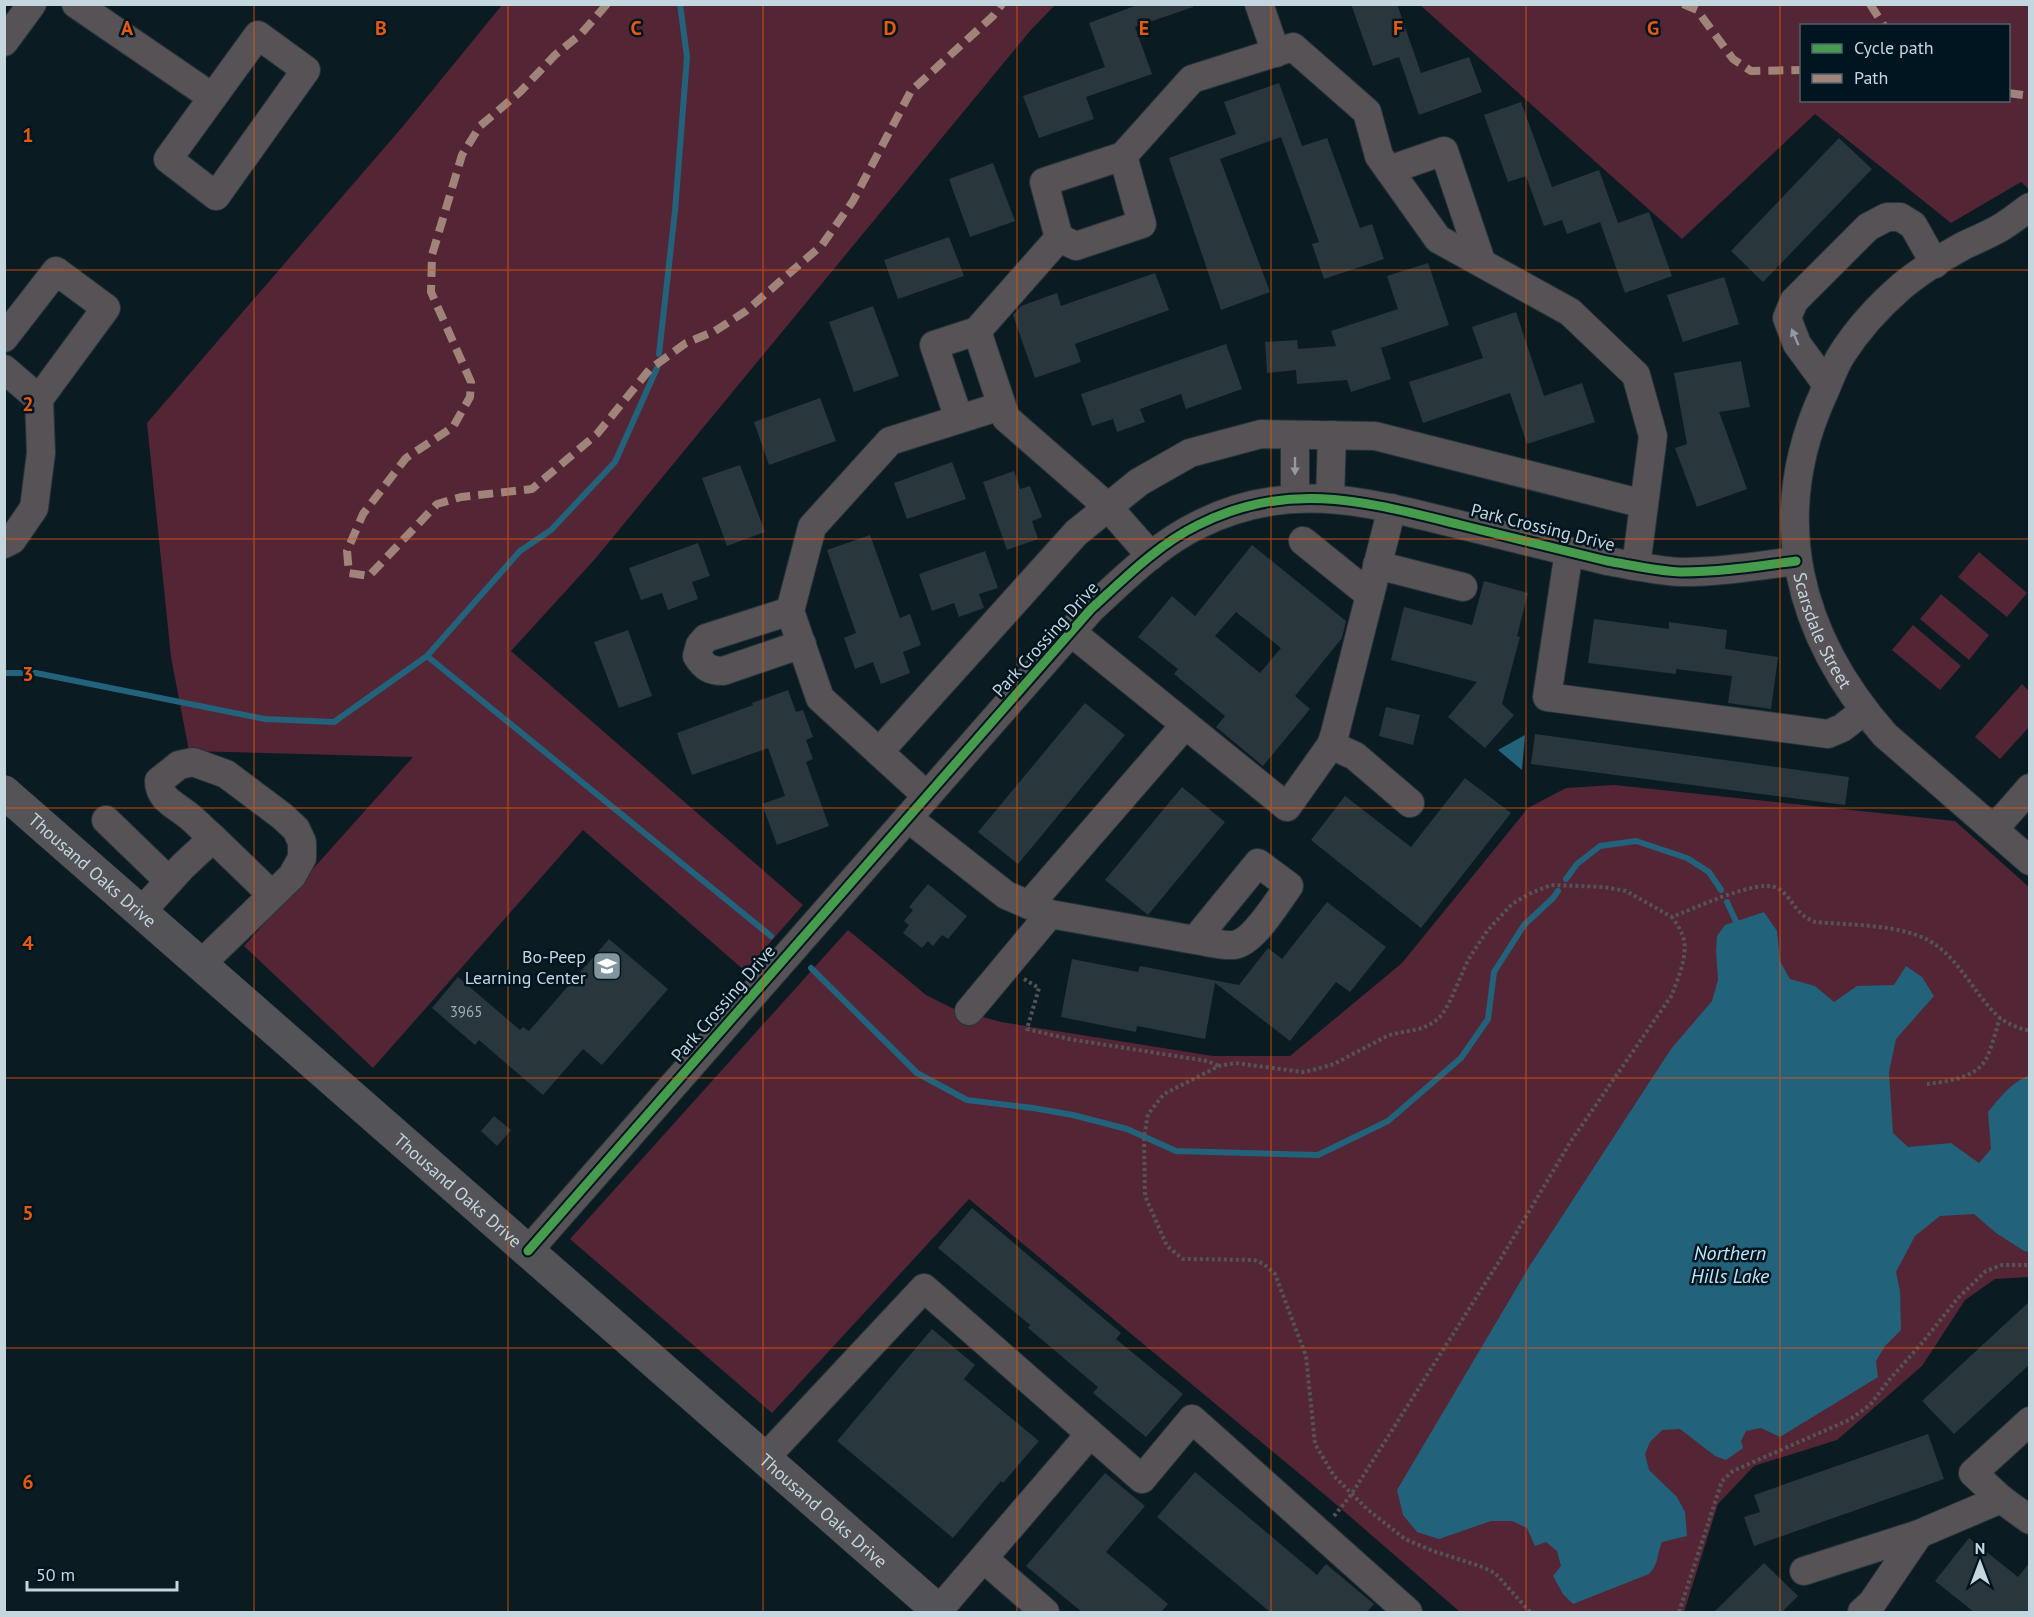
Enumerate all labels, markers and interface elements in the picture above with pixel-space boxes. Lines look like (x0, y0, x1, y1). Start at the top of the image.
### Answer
text: A (121, 15, 134, 41)
text: B (375, 15, 387, 41)
text: C (630, 15, 642, 41)
text: D (884, 15, 897, 41)
text: E (1139, 15, 1149, 41)
text: F (1393, 15, 1403, 41)
text: G (1647, 15, 1659, 41)
legend (1800, 24, 2010, 102)
text: Cycle path (1854, 36, 1934, 59)
text: Path (1854, 66, 1888, 89)
text: 1 (22, 122, 34, 148)
one-way arrow (1790, 328, 1799, 346)
text: 2 (22, 391, 34, 417)
one-way arrow (1290, 457, 1300, 476)
street label: Park Crossing Drive (1469, 498, 1617, 556)
street label: Scarsdale Street (1789, 570, 1857, 692)
street label: Park Crossing Drive (987, 576, 1103, 702)
text: 3 (22, 661, 34, 687)
street label: Thousand Oaks Drive (24, 807, 162, 932)
text: 4 (22, 930, 34, 956)
street label: Park Crossing Drive (666, 940, 780, 1066)
place label: Bo-Peep Learning Center (465, 945, 586, 989)
school or university icon: Bo-Peep Learning Center (591, 950, 623, 982)
house number: 3965 (450, 1002, 482, 1021)
street label: Thousand Oaks Drive (390, 1128, 527, 1252)
text: 5 (22, 1200, 34, 1226)
water label: Northern Hills Lake (1691, 1240, 1770, 1289)
street label: Thousand Oaks Drive (755, 1448, 893, 1573)
text: 6 (22, 1469, 34, 1495)
north arrow (1950, 1533, 2010, 1593)
text: N (1975, 1538, 1985, 1558)
scale bar (27, 1554, 177, 1592)
text: 50 m (36, 1563, 75, 1586)

